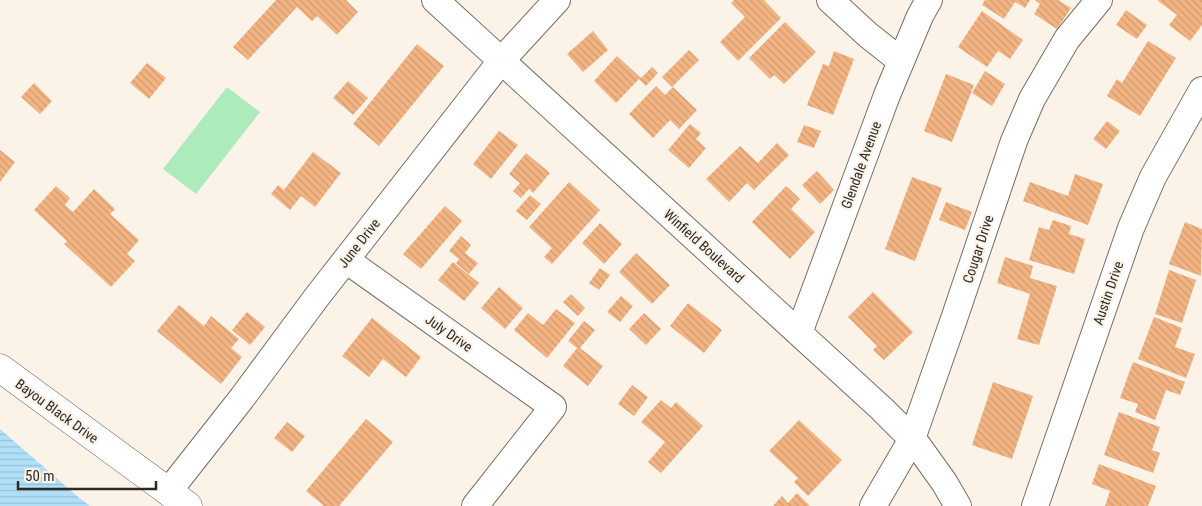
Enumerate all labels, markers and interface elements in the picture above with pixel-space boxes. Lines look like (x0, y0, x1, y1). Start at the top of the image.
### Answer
street label: Glendale Avenue (838, 119, 884, 211)
street label: Winfield Boulevard (661, 206, 747, 286)
street label: Cougar Drive (959, 212, 997, 285)
street label: June Drive (335, 215, 383, 271)
street label: Austin Drive (1090, 259, 1127, 327)
street label: July Drive (422, 311, 476, 355)
street label: Bayou Black Drive (12, 376, 102, 447)
scale bar (18, 458, 155, 490)
text: 50 m (25, 467, 55, 485)

